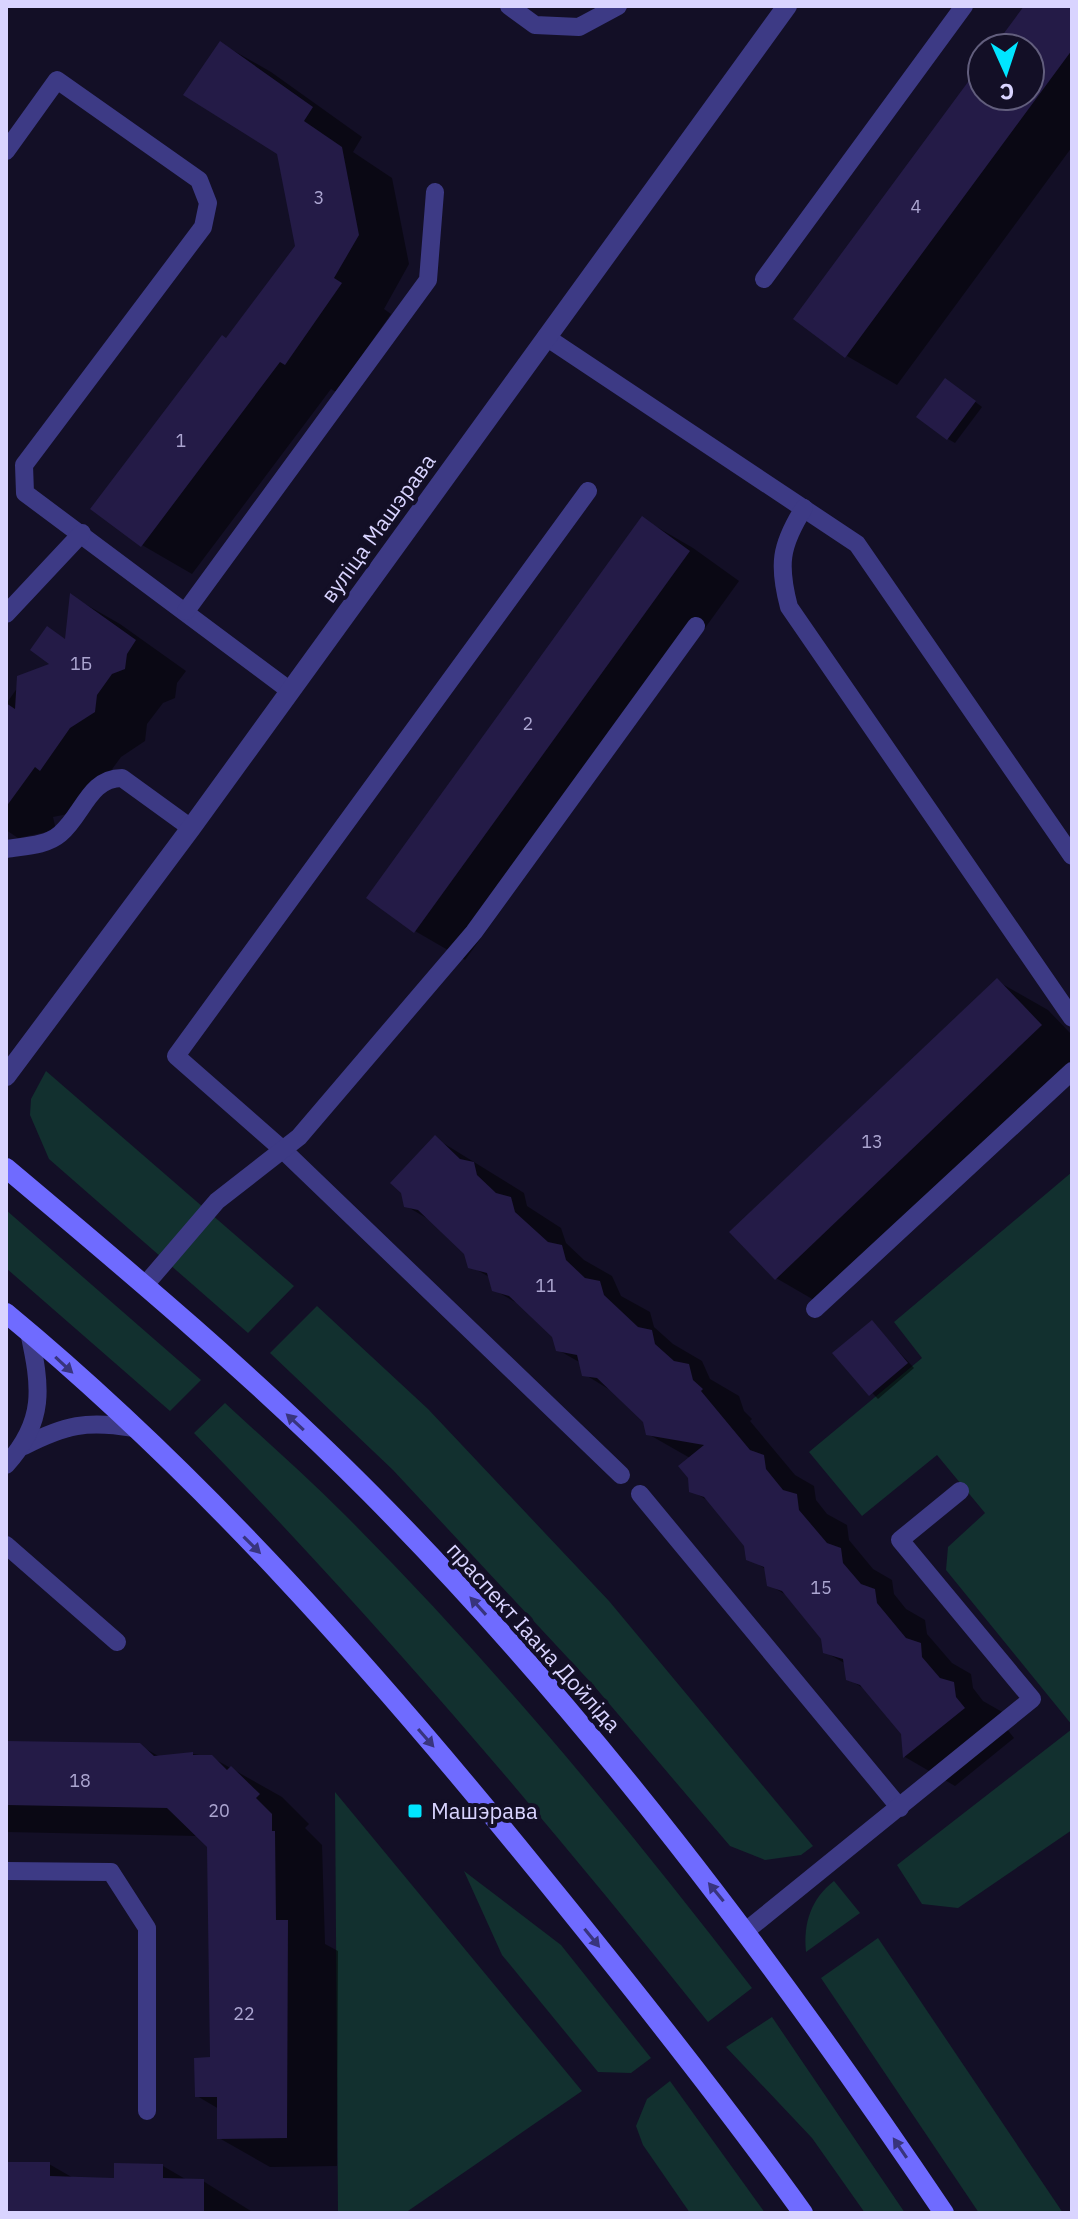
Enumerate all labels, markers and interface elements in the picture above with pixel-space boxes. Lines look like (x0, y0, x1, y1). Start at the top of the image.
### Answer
north arrow (966, 32, 1046, 112)
text: С (999, 78, 1015, 107)
house number: 3 (314, 186, 324, 209)
house number: 4 (911, 195, 922, 218)
house number: 1 (176, 429, 186, 452)
street label: вуліца Машэрава (314, 447, 442, 608)
house number: 1Б (70, 652, 92, 675)
house number: 2 (523, 712, 533, 735)
house number: 13 (861, 1130, 883, 1153)
house number: 11 (535, 1274, 557, 1297)
one-way arrow (55, 1355, 74, 1373)
one-way arrow (285, 1413, 304, 1431)
one-way arrow (242, 1535, 261, 1554)
street label: праспект Іаана Дойліда (441, 1535, 628, 1738)
house number: 15 (810, 1576, 832, 1599)
one-way arrow (469, 1597, 487, 1616)
one-way arrow (417, 1727, 434, 1747)
house number: 18 (69, 1769, 91, 1792)
place label: Машэрава (431, 1796, 538, 1825)
house number: 20 (208, 1799, 230, 1822)
marker: Машэрава (406, 1802, 424, 1820)
one-way arrow (709, 1882, 725, 1902)
one-way arrow (583, 1928, 600, 1948)
house number: 22 (233, 2002, 255, 2025)
one-way arrow (893, 2138, 908, 2159)

